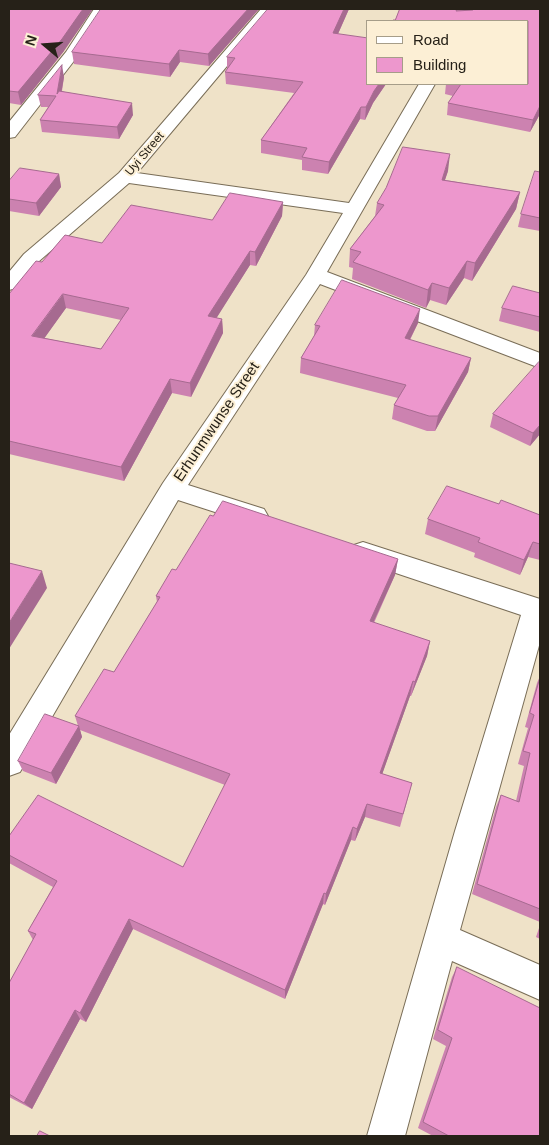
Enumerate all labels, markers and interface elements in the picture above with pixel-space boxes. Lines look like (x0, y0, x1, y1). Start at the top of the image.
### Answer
north arrow (20, 20, 70, 70)
legend (366, 20, 529, 85)
text: Road (413, 31, 449, 48)
text: N (22, 33, 40, 48)
text: Building (413, 56, 466, 73)
street label: Uyi Street (123, 129, 167, 179)
street label: Erhunmwunse Street (170, 359, 264, 485)

